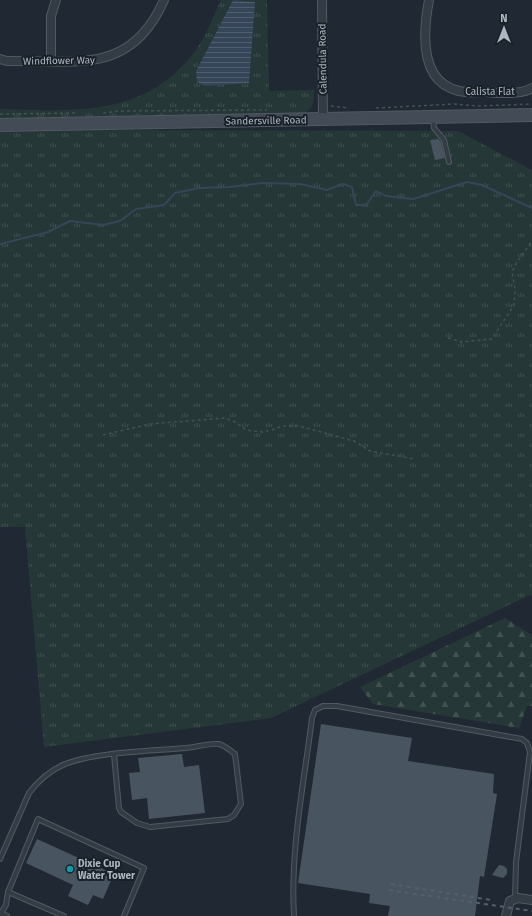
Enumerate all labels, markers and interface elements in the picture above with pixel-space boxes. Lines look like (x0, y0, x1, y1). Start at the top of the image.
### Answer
north arrow (484, 8, 524, 48)
text: N (500, 12, 508, 25)
street label: Calendula Road (316, 23, 330, 95)
street label: Windflower Way (23, 54, 95, 68)
street label: Calista Flat (465, 86, 515, 98)
street label: Sandersville Road (225, 114, 307, 128)
place label: Dixie Cup Water Tower (78, 858, 136, 882)
marker: Dixie Cup Water Tower (65, 864, 75, 874)

